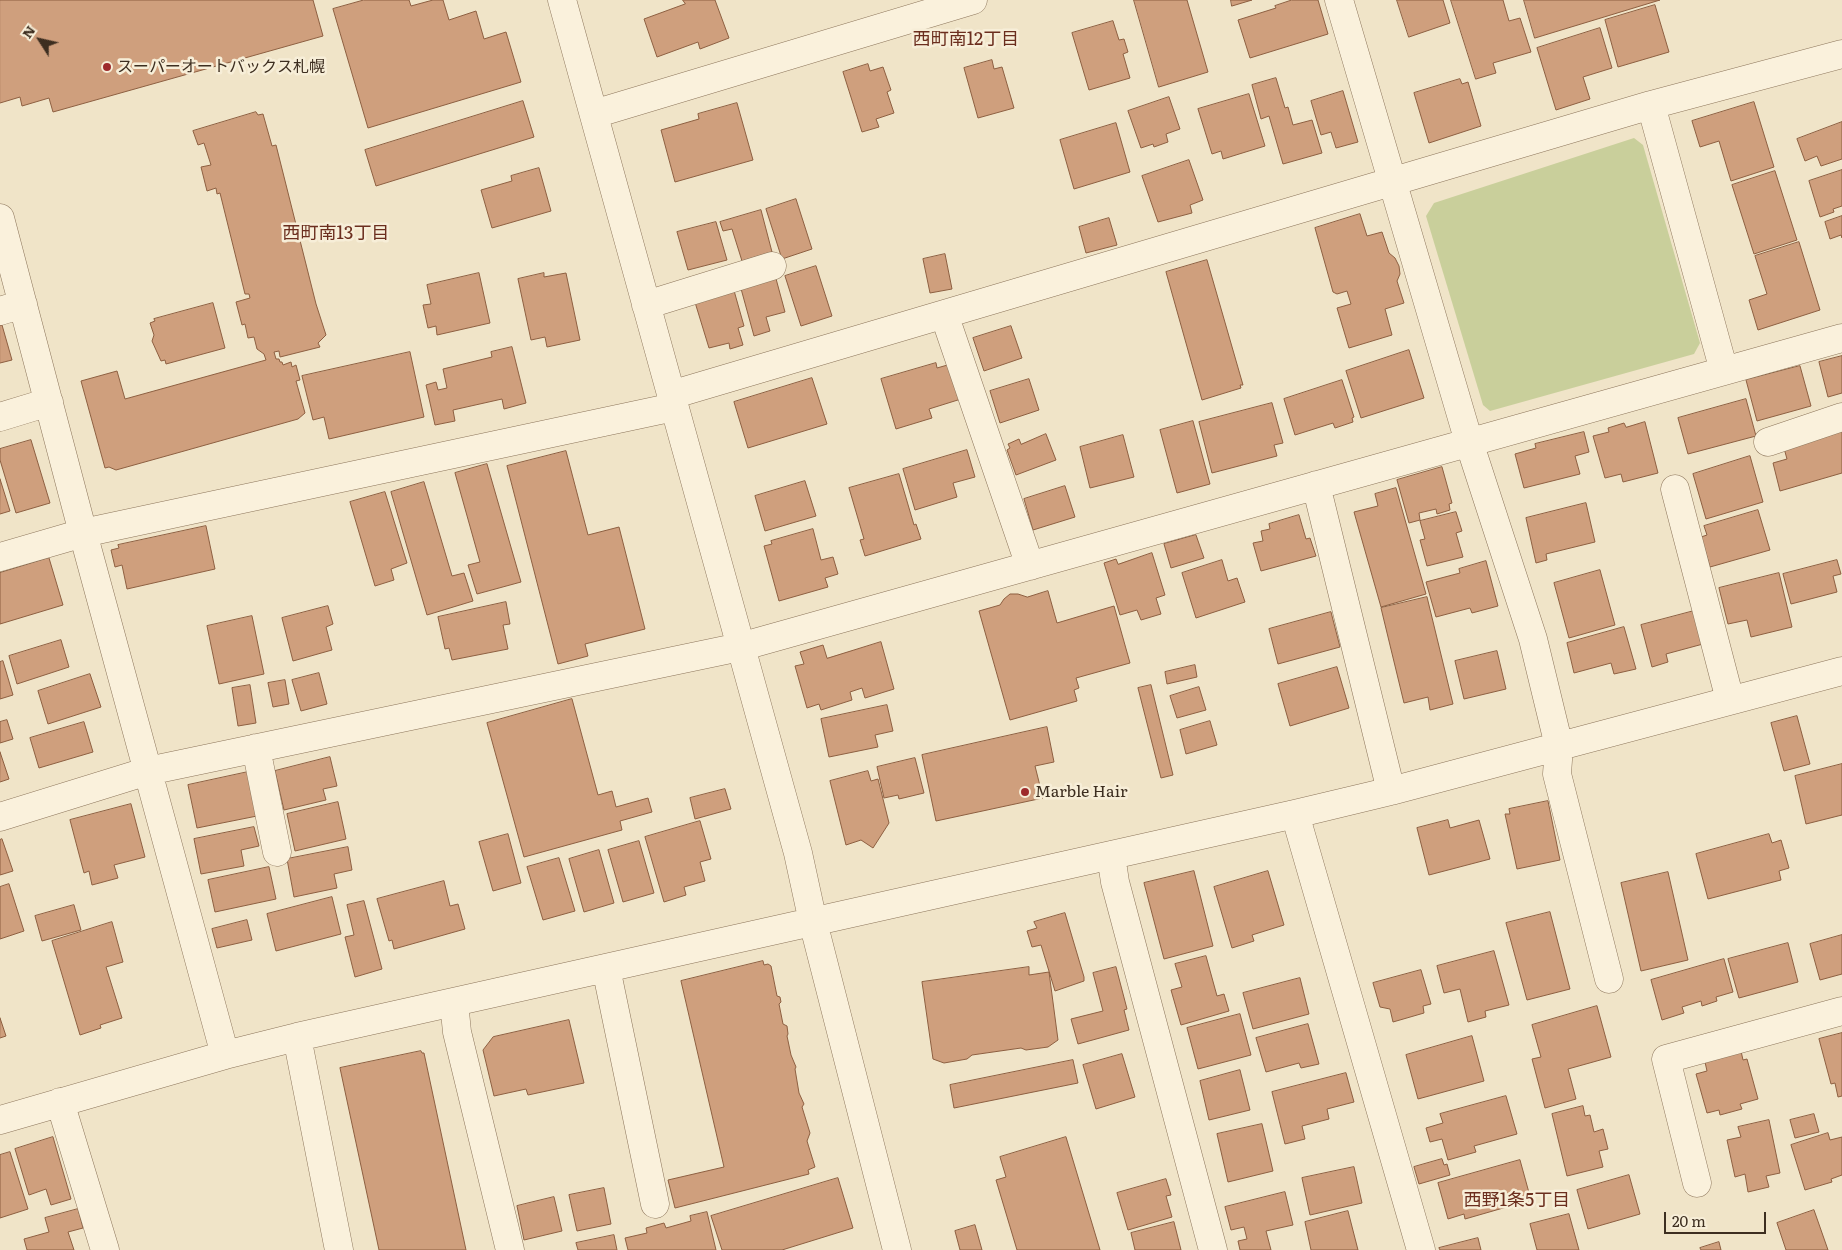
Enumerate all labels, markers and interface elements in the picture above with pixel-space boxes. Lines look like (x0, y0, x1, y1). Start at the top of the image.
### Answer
north arrow (15, 15, 65, 65)
text: N (16, 21, 39, 42)
district label: 西町南12丁目 (913, 29, 1019, 51)
place label: スーパーオートバックス札幌 (117, 57, 325, 77)
marker: スーパーオートバックス札幌 (101, 61, 113, 73)
district label: 西町南13丁目 (282, 223, 390, 245)
place label: Marble Hair (1035, 782, 1128, 802)
marker: Marble Hair (1019, 786, 1031, 798)
district label: 西野1条5丁目 (1464, 1190, 1570, 1212)
scale bar (1667, 1202, 1770, 1234)
text: 20 m (1672, 1209, 1706, 1232)

